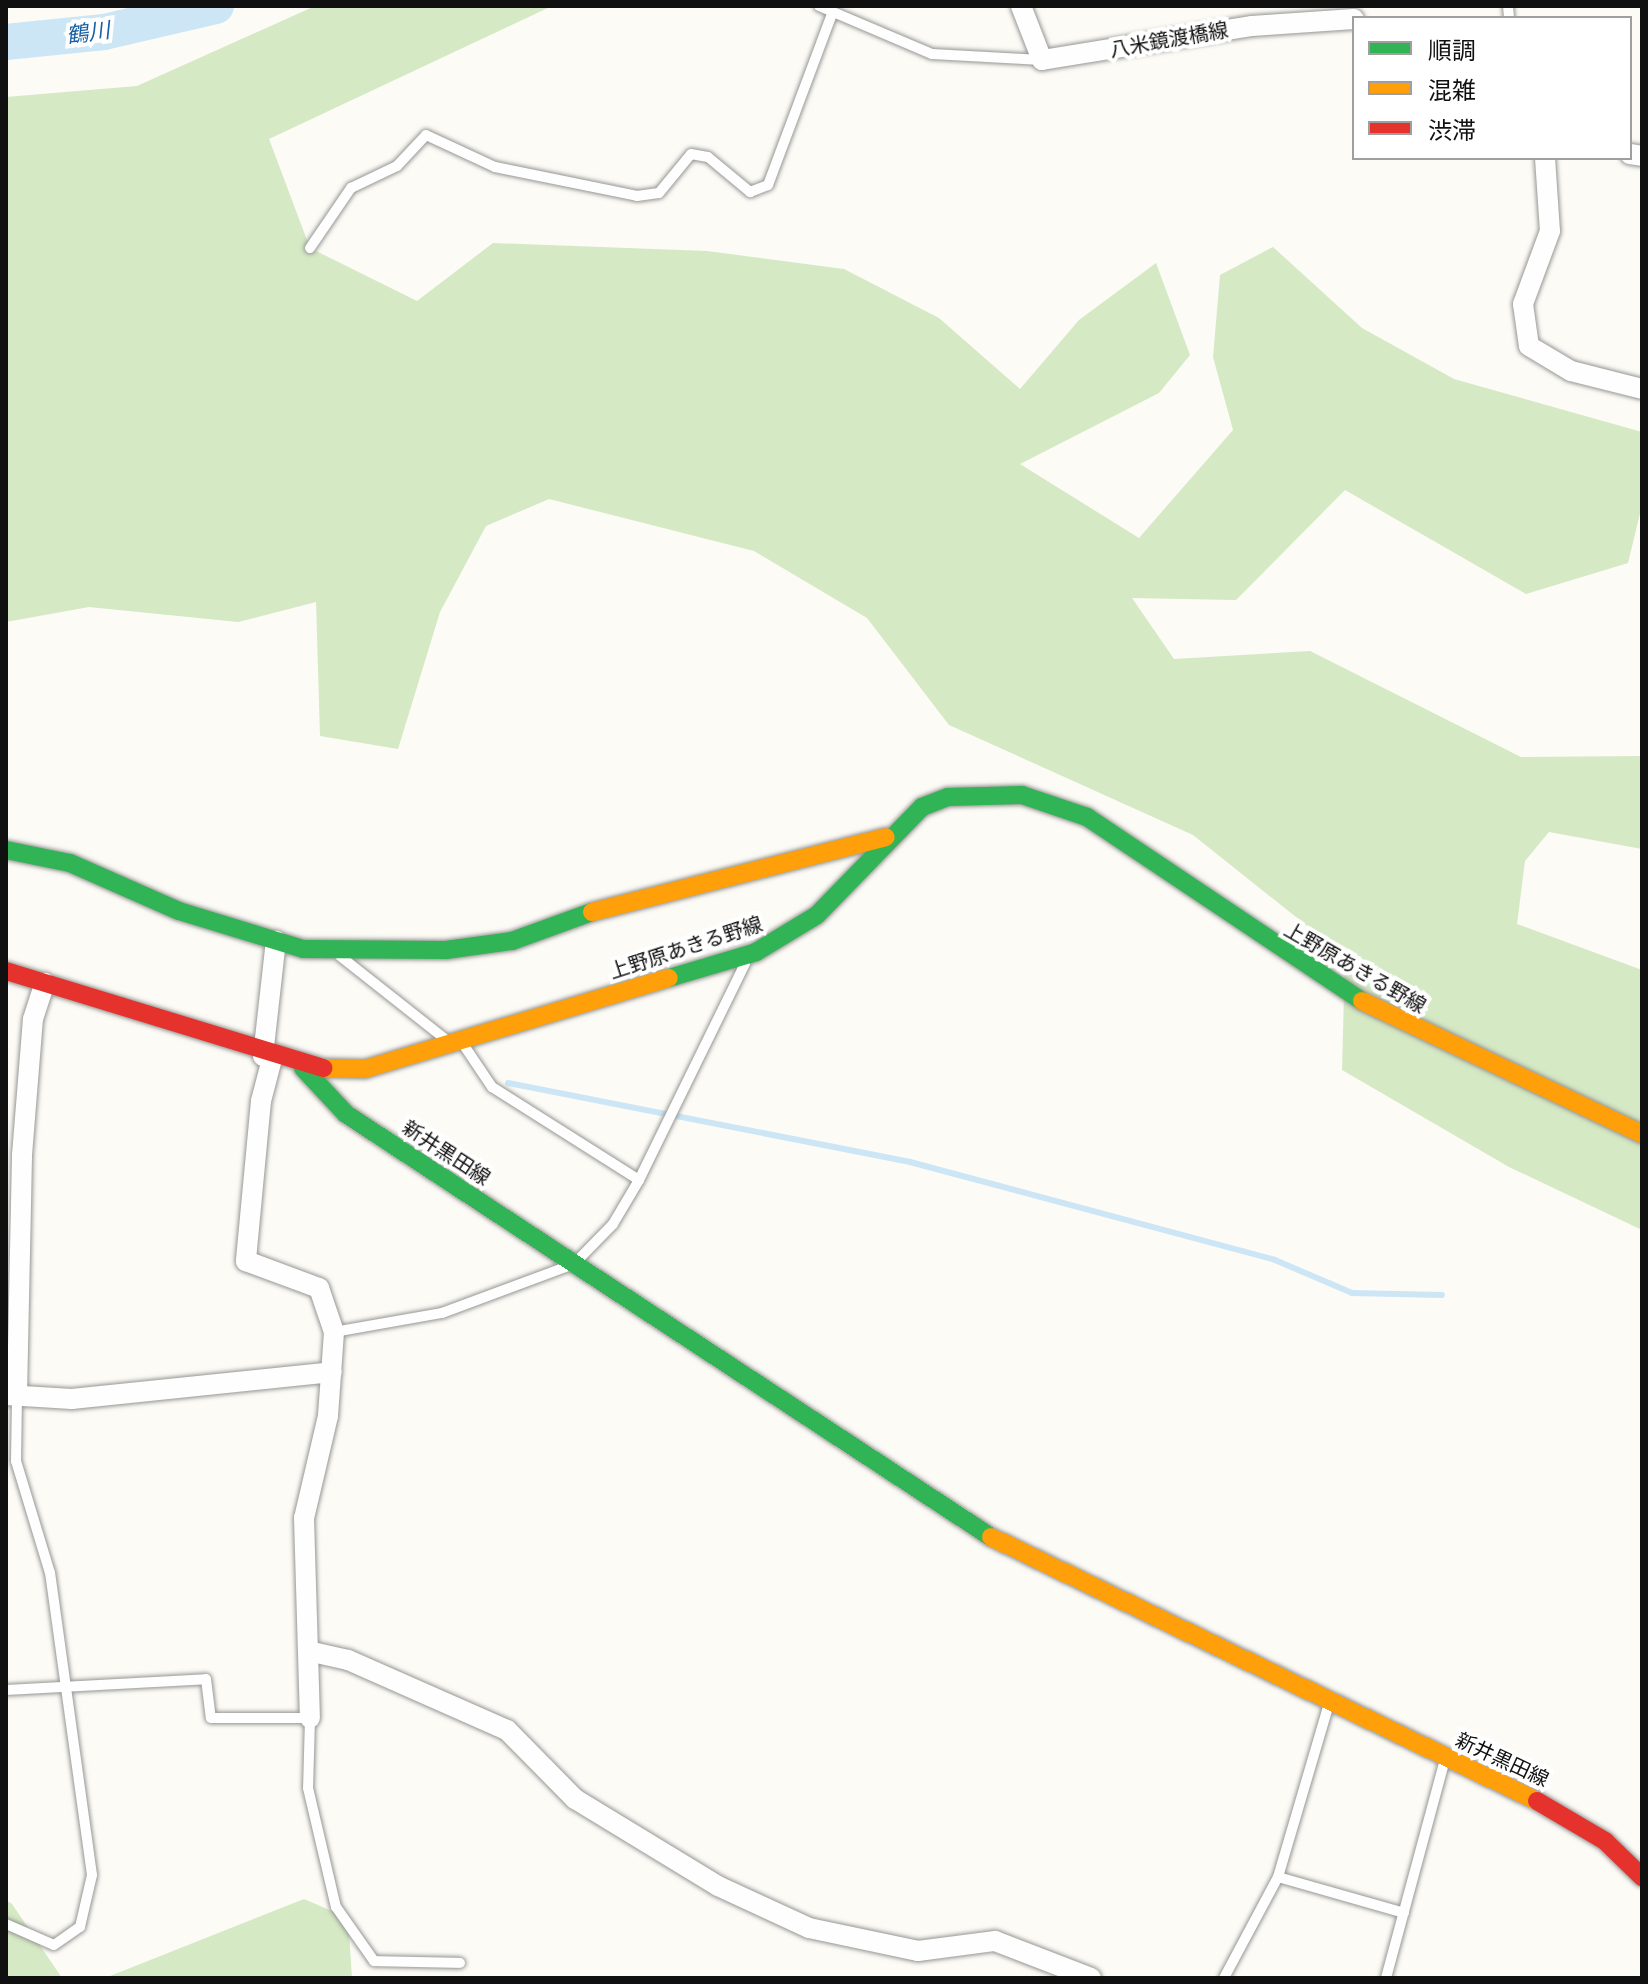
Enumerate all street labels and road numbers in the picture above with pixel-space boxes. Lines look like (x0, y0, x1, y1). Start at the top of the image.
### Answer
street label: 八米鏡渡橋線 (1108, 18, 1230, 62)
street label: 上野原あきる野線 (606, 912, 766, 984)
street label: 上野原あきる野線 (1280, 918, 1430, 1018)
street label: 新井黒田線 (398, 1116, 494, 1190)
street label: 新井黒田線 (1452, 1728, 1552, 1792)

